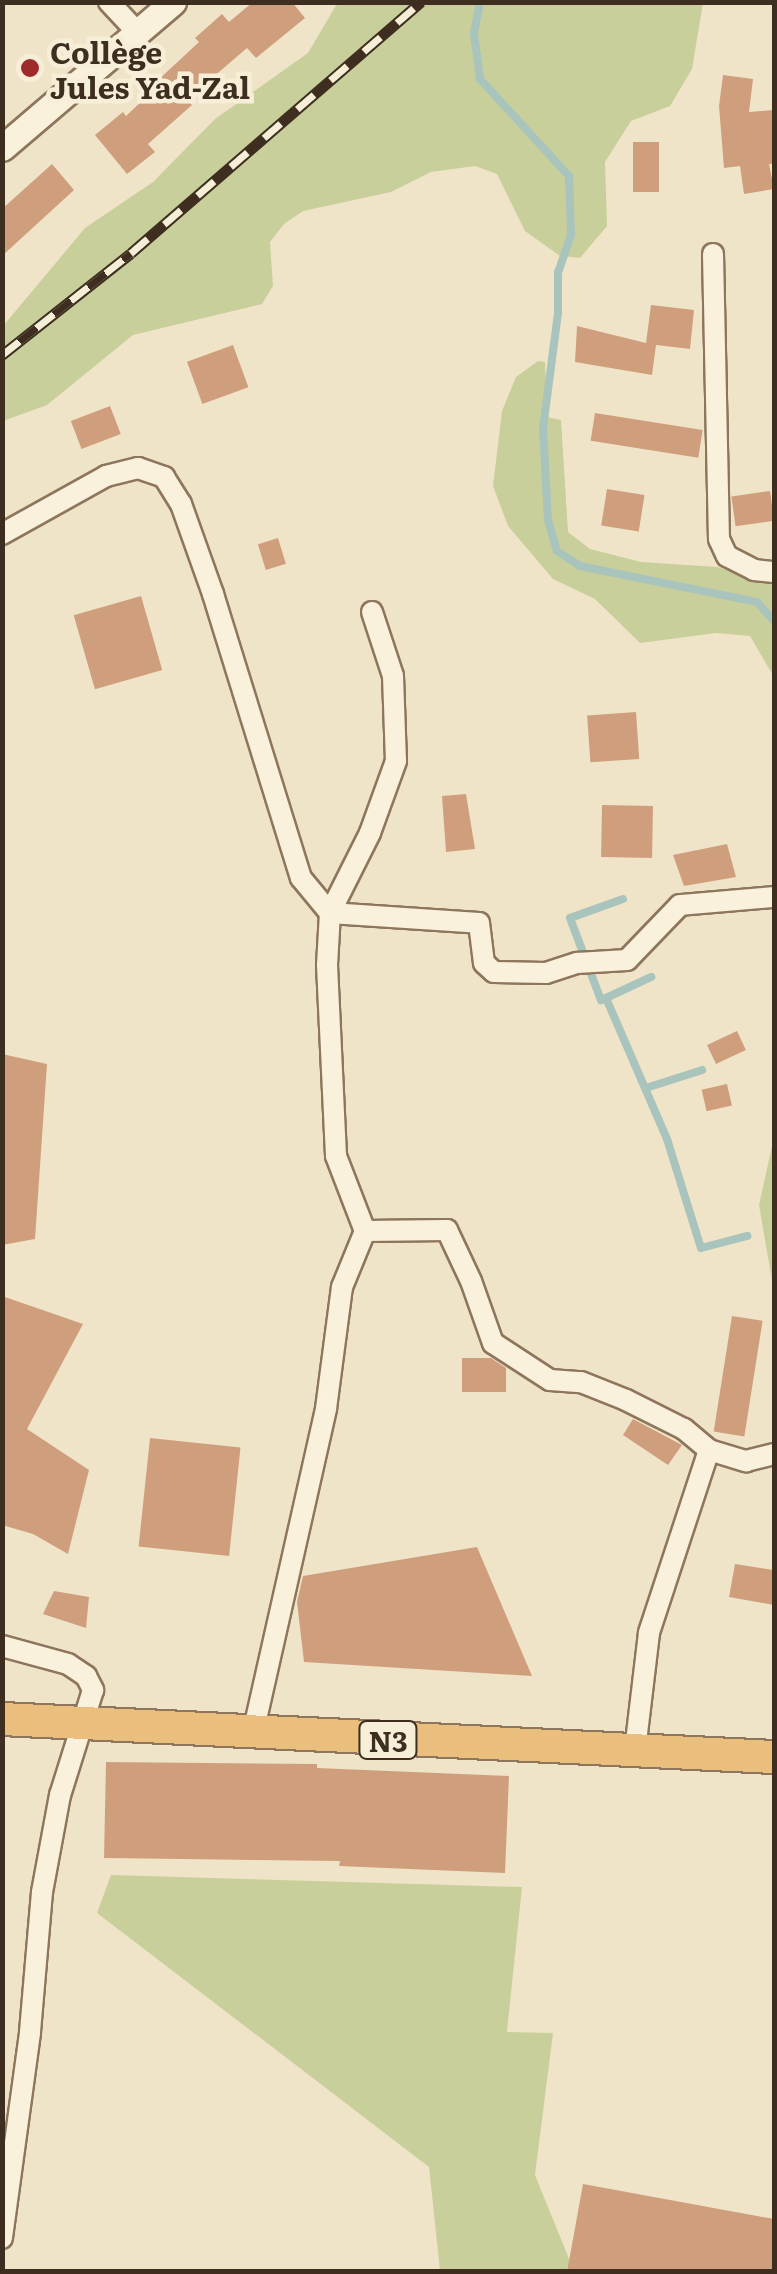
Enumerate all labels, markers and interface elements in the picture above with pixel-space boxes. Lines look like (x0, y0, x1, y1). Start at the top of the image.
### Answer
place label: Collège Jules Yad-Zal (50, 33, 250, 104)
marker: Collège Jules Yad-Zal (19, 57, 41, 79)
road number: N3 (358, 1717, 418, 1763)

